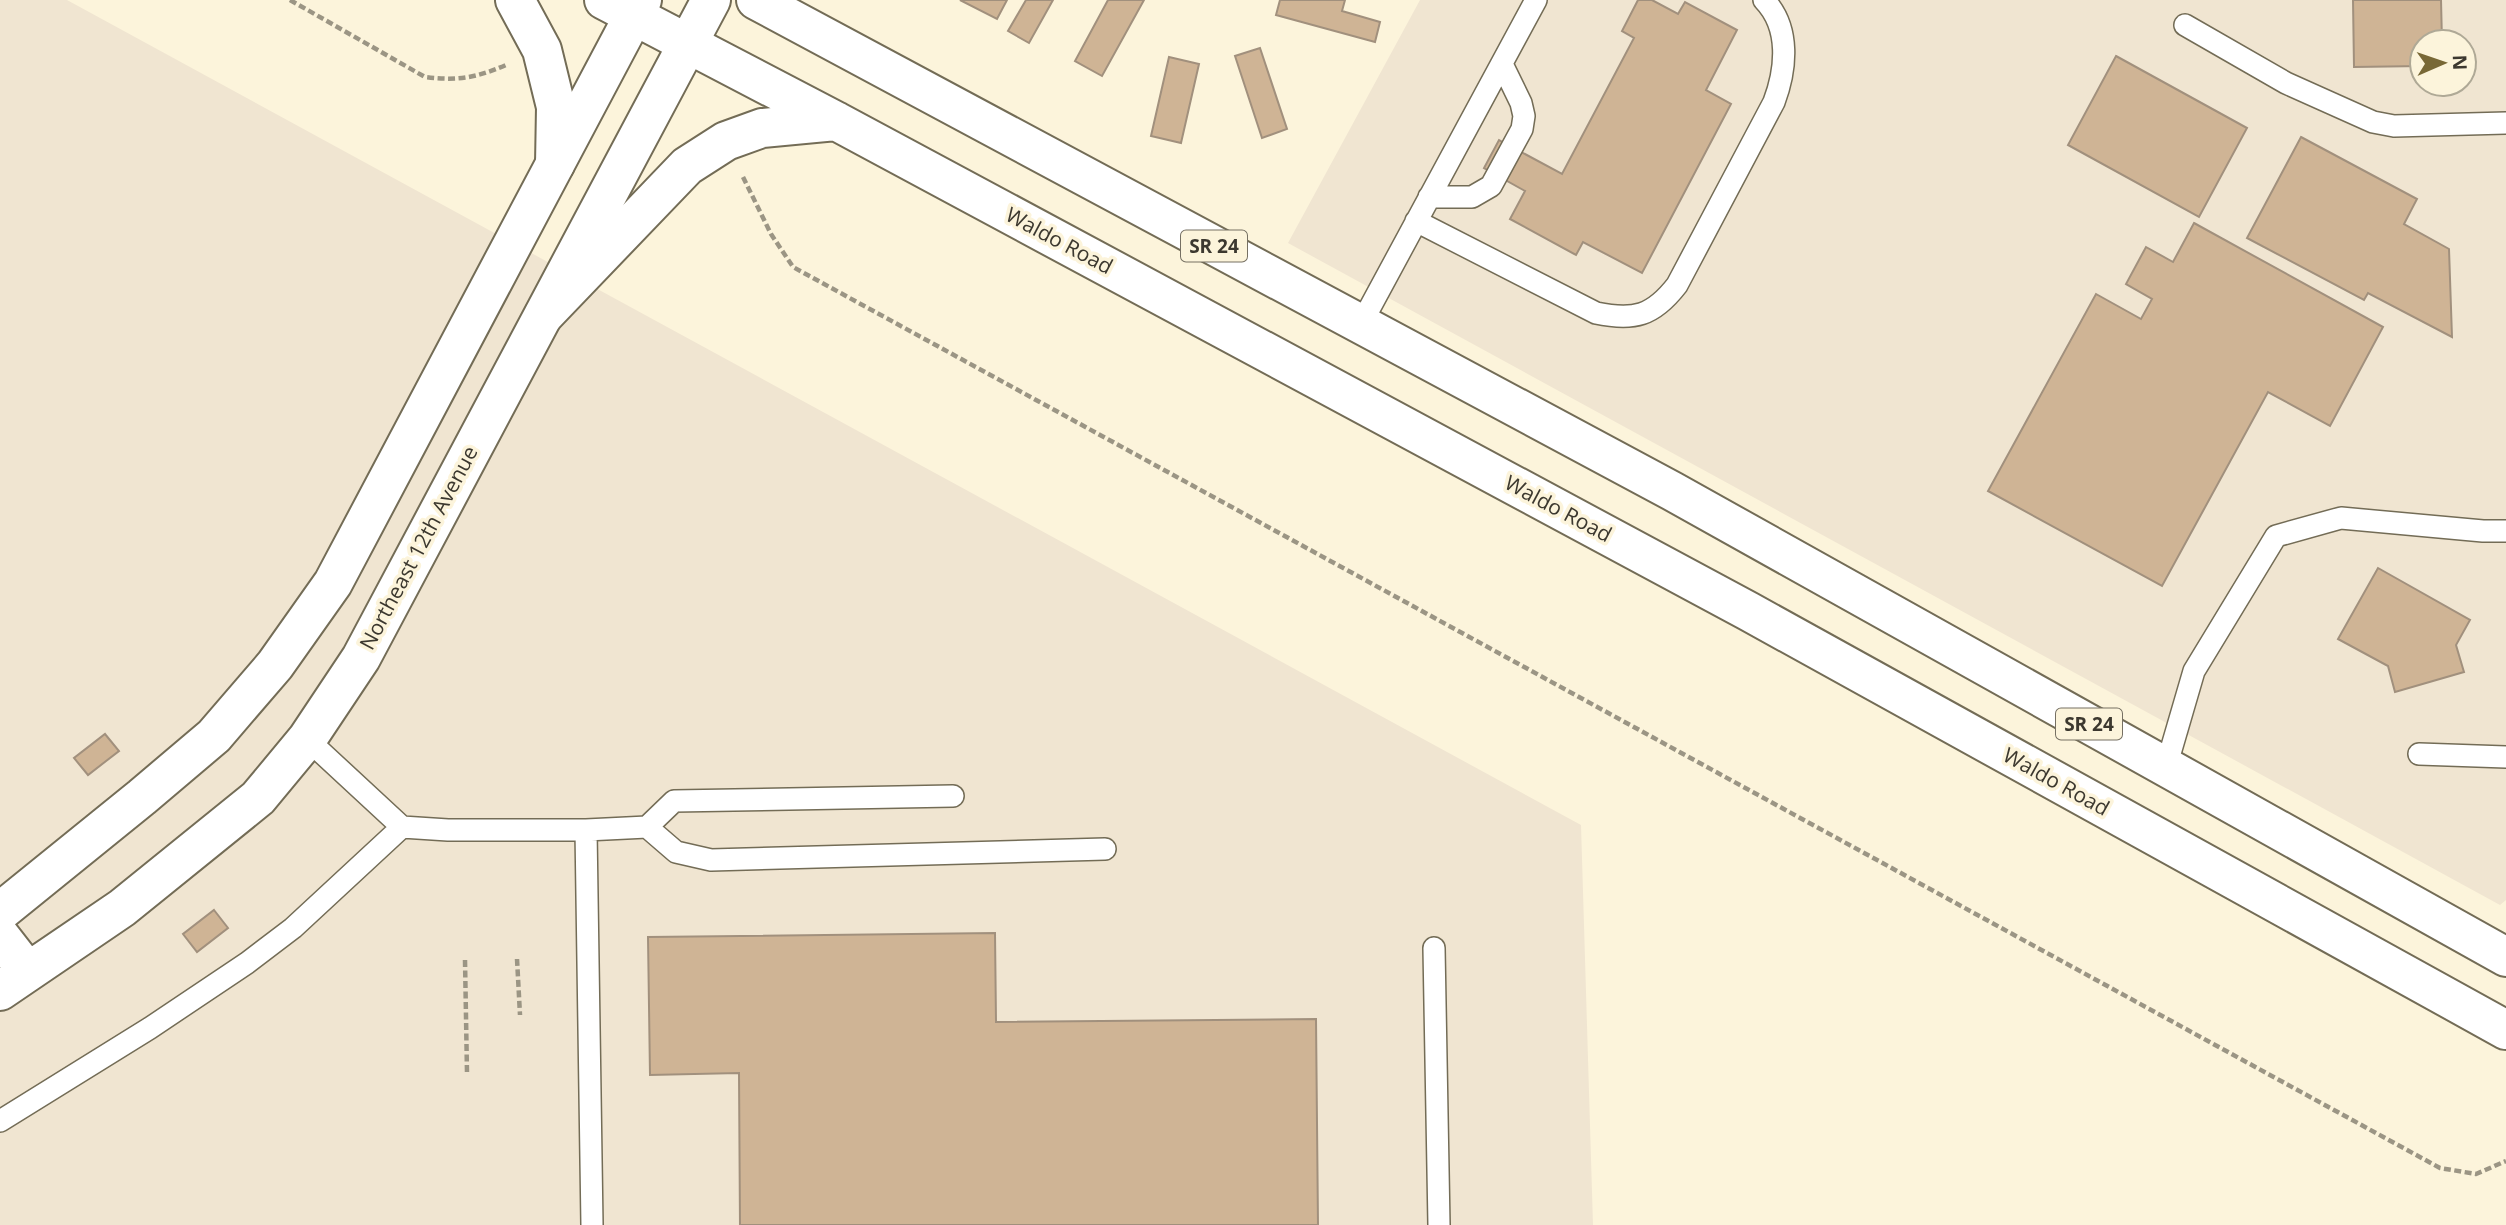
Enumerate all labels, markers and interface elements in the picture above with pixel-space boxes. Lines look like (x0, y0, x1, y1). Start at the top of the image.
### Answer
north arrow (2408, 28, 2478, 98)
text: N (2447, 54, 2473, 71)
street label: Waldo Road (1001, 200, 1118, 280)
road number: SR 24 (1181, 230, 1247, 262)
street label: Northeast 12th Avenue (353, 441, 484, 654)
street label: Waldo Road (1500, 468, 1617, 548)
road number: SR 24 (2056, 708, 2122, 740)
street label: Waldo Road (1998, 740, 2115, 822)

